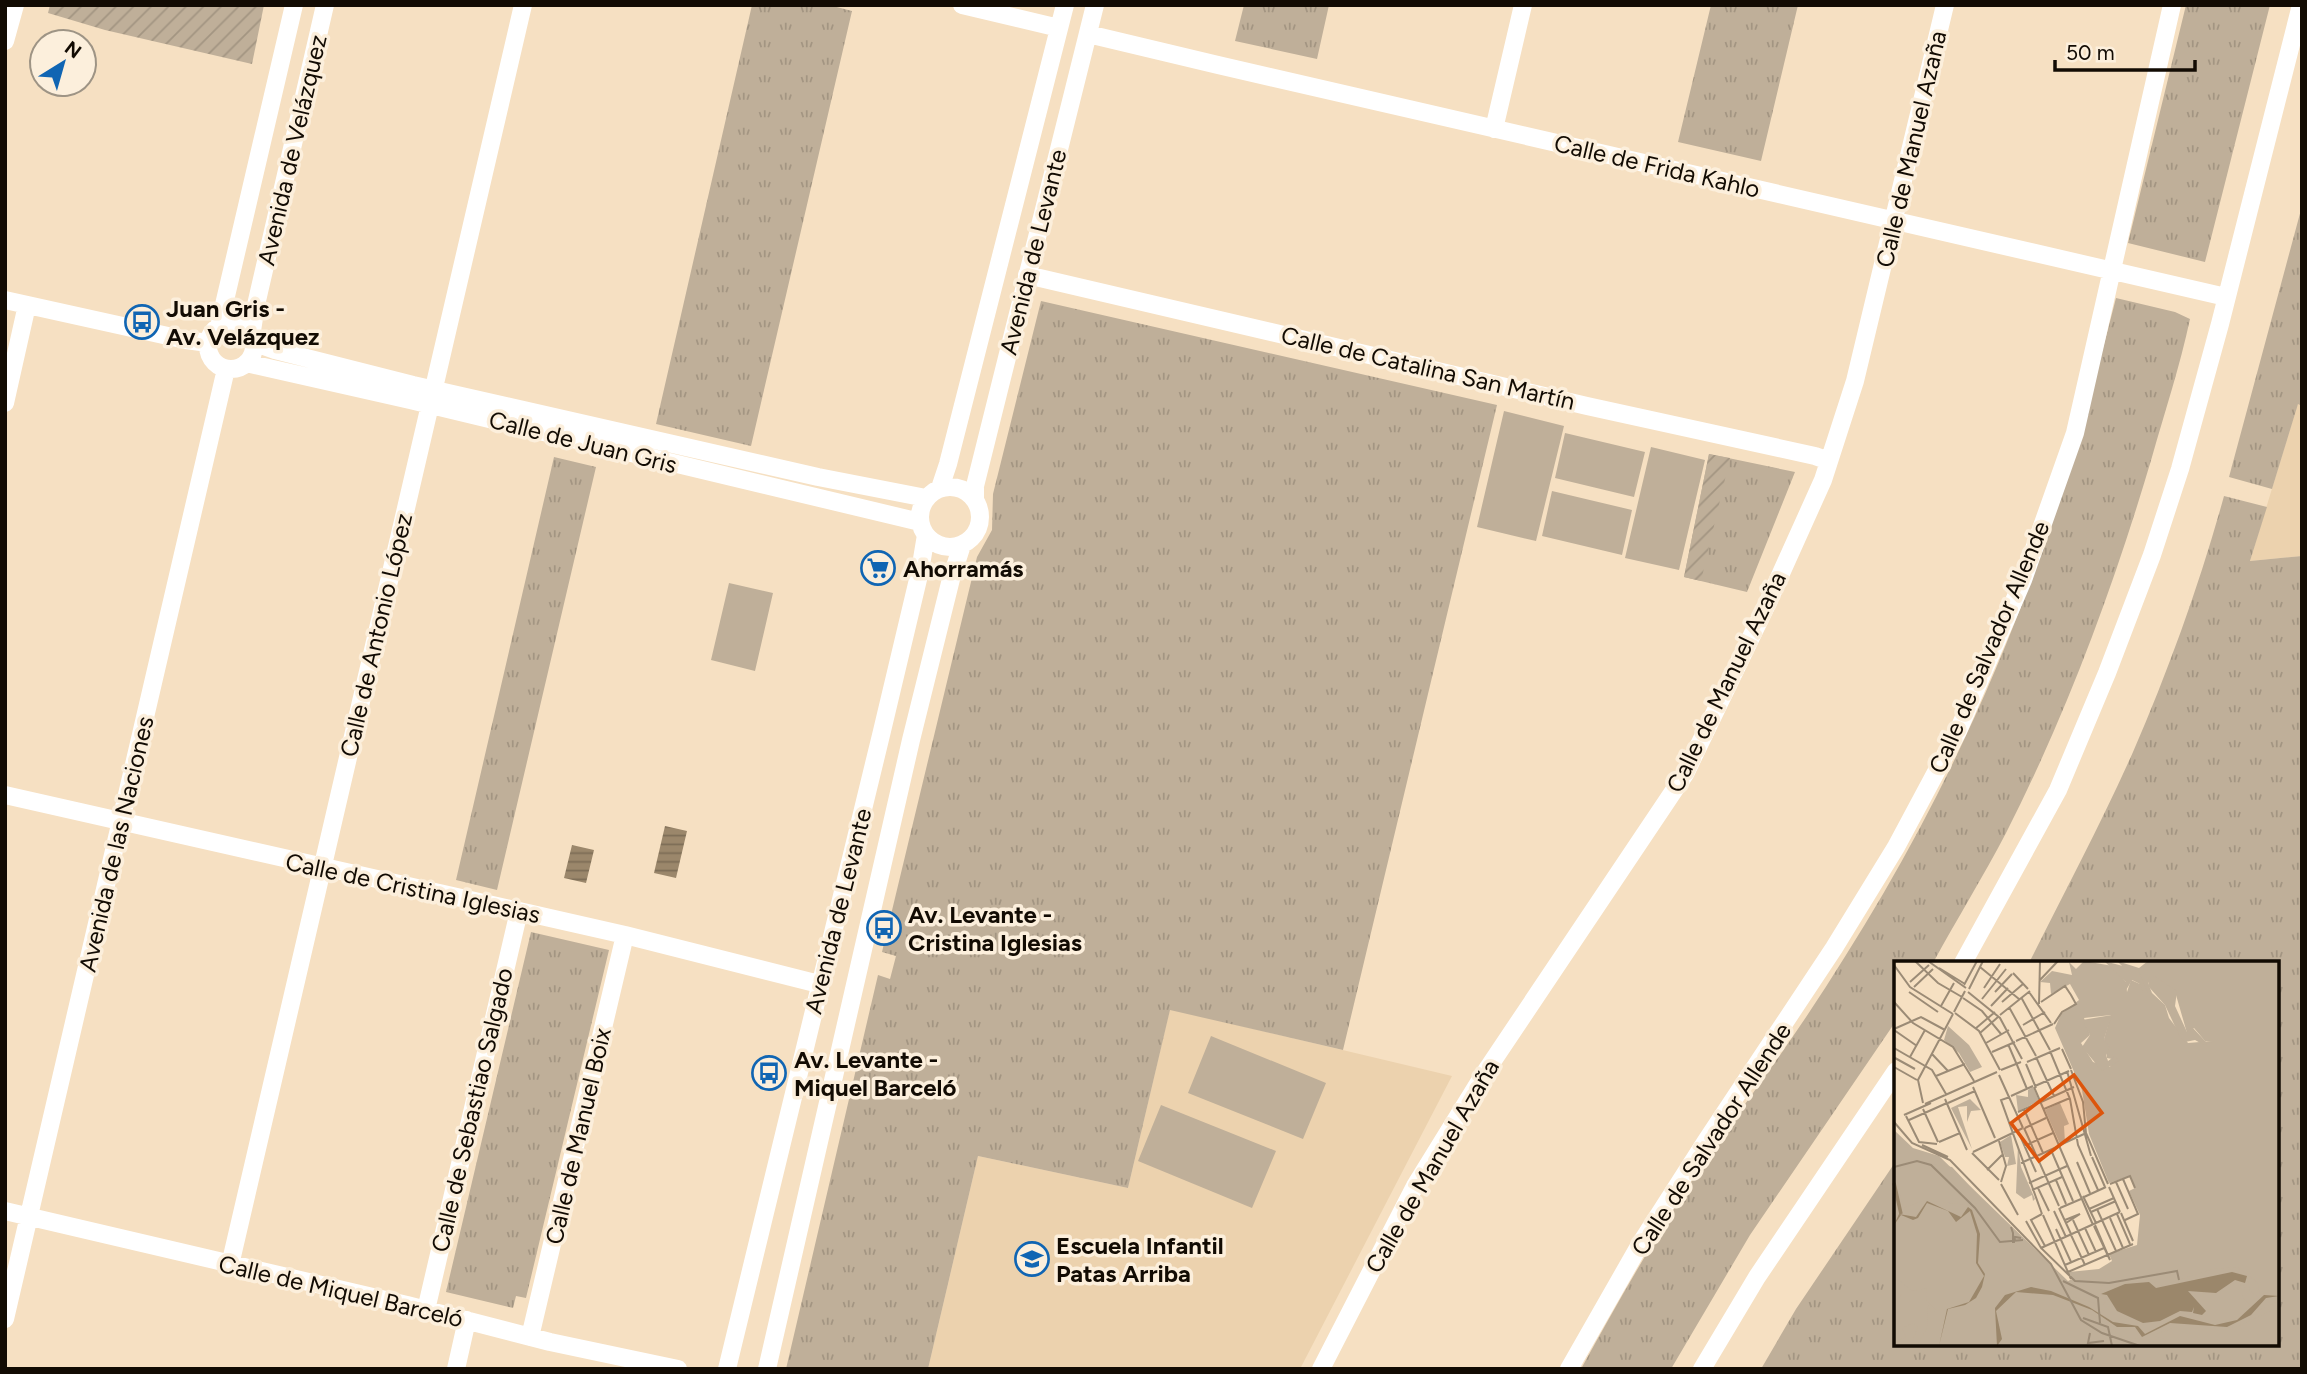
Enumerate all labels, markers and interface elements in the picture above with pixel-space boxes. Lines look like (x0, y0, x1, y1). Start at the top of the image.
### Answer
north arrow (28, 28, 98, 98)
street label: Calle de Manuel Azaña (1870, 28, 1952, 270)
scale bar (2055, 28, 2195, 72)
street label: Avenida de Velázquez (251, 32, 333, 268)
text: N (60, 36, 86, 63)
text: 50 m (2066, 40, 2115, 65)
street label: Calle de Frida Kahlo (1551, 128, 1763, 204)
street label: Avenida de Levante (993, 146, 1073, 358)
place label: Juan Gris - Av. Velázquez (166, 294, 319, 351)
bus stop icon: Juan Gris - Av. Velázquez (123, 303, 161, 341)
street label: Calle de Catalina San Martín (1278, 320, 1578, 416)
street label: Calle de Juan Gris (486, 405, 680, 479)
street label: Calle de Antonio López (334, 510, 418, 760)
street label: Calle de Salvador Allende (1923, 516, 2055, 778)
supermarket icon: Ahorramás (859, 549, 897, 587)
place label: Ahorramás (903, 554, 1024, 583)
street label: Calle de Manuel Azaña (1660, 567, 1792, 797)
street label: Avenida de las Naciones (72, 713, 160, 975)
street label: Avenida de Levante (798, 805, 878, 1017)
street label: Calle de Cristina Iglesias (283, 847, 543, 929)
place label: Av. Levante - Cristina Iglesias (908, 900, 1082, 957)
bus stop icon: Av. Levante - Cristina Iglesias (865, 909, 903, 947)
inset map (1894, 961, 2279, 1346)
street label: Calle de Sebastiao Salgado (425, 965, 519, 1255)
street label: Calle de Salvador Allende (1625, 1017, 1797, 1261)
street label: Calle de Manuel Boix (539, 1024, 617, 1247)
place label: Av. Levante - Miquel Barceló (794, 1045, 956, 1102)
bus stop icon: Av. Levante - Miquel Barceló (750, 1054, 788, 1092)
street label: Calle de Manuel Azaña (1359, 1054, 1505, 1278)
place label: Escuela Infantil Patas Arriba (1056, 1231, 1224, 1288)
school or university icon: Escuela Infantil Patas Arriba (1013, 1240, 1051, 1278)
street label: Calle de Miquel Barceló (216, 1249, 466, 1333)

